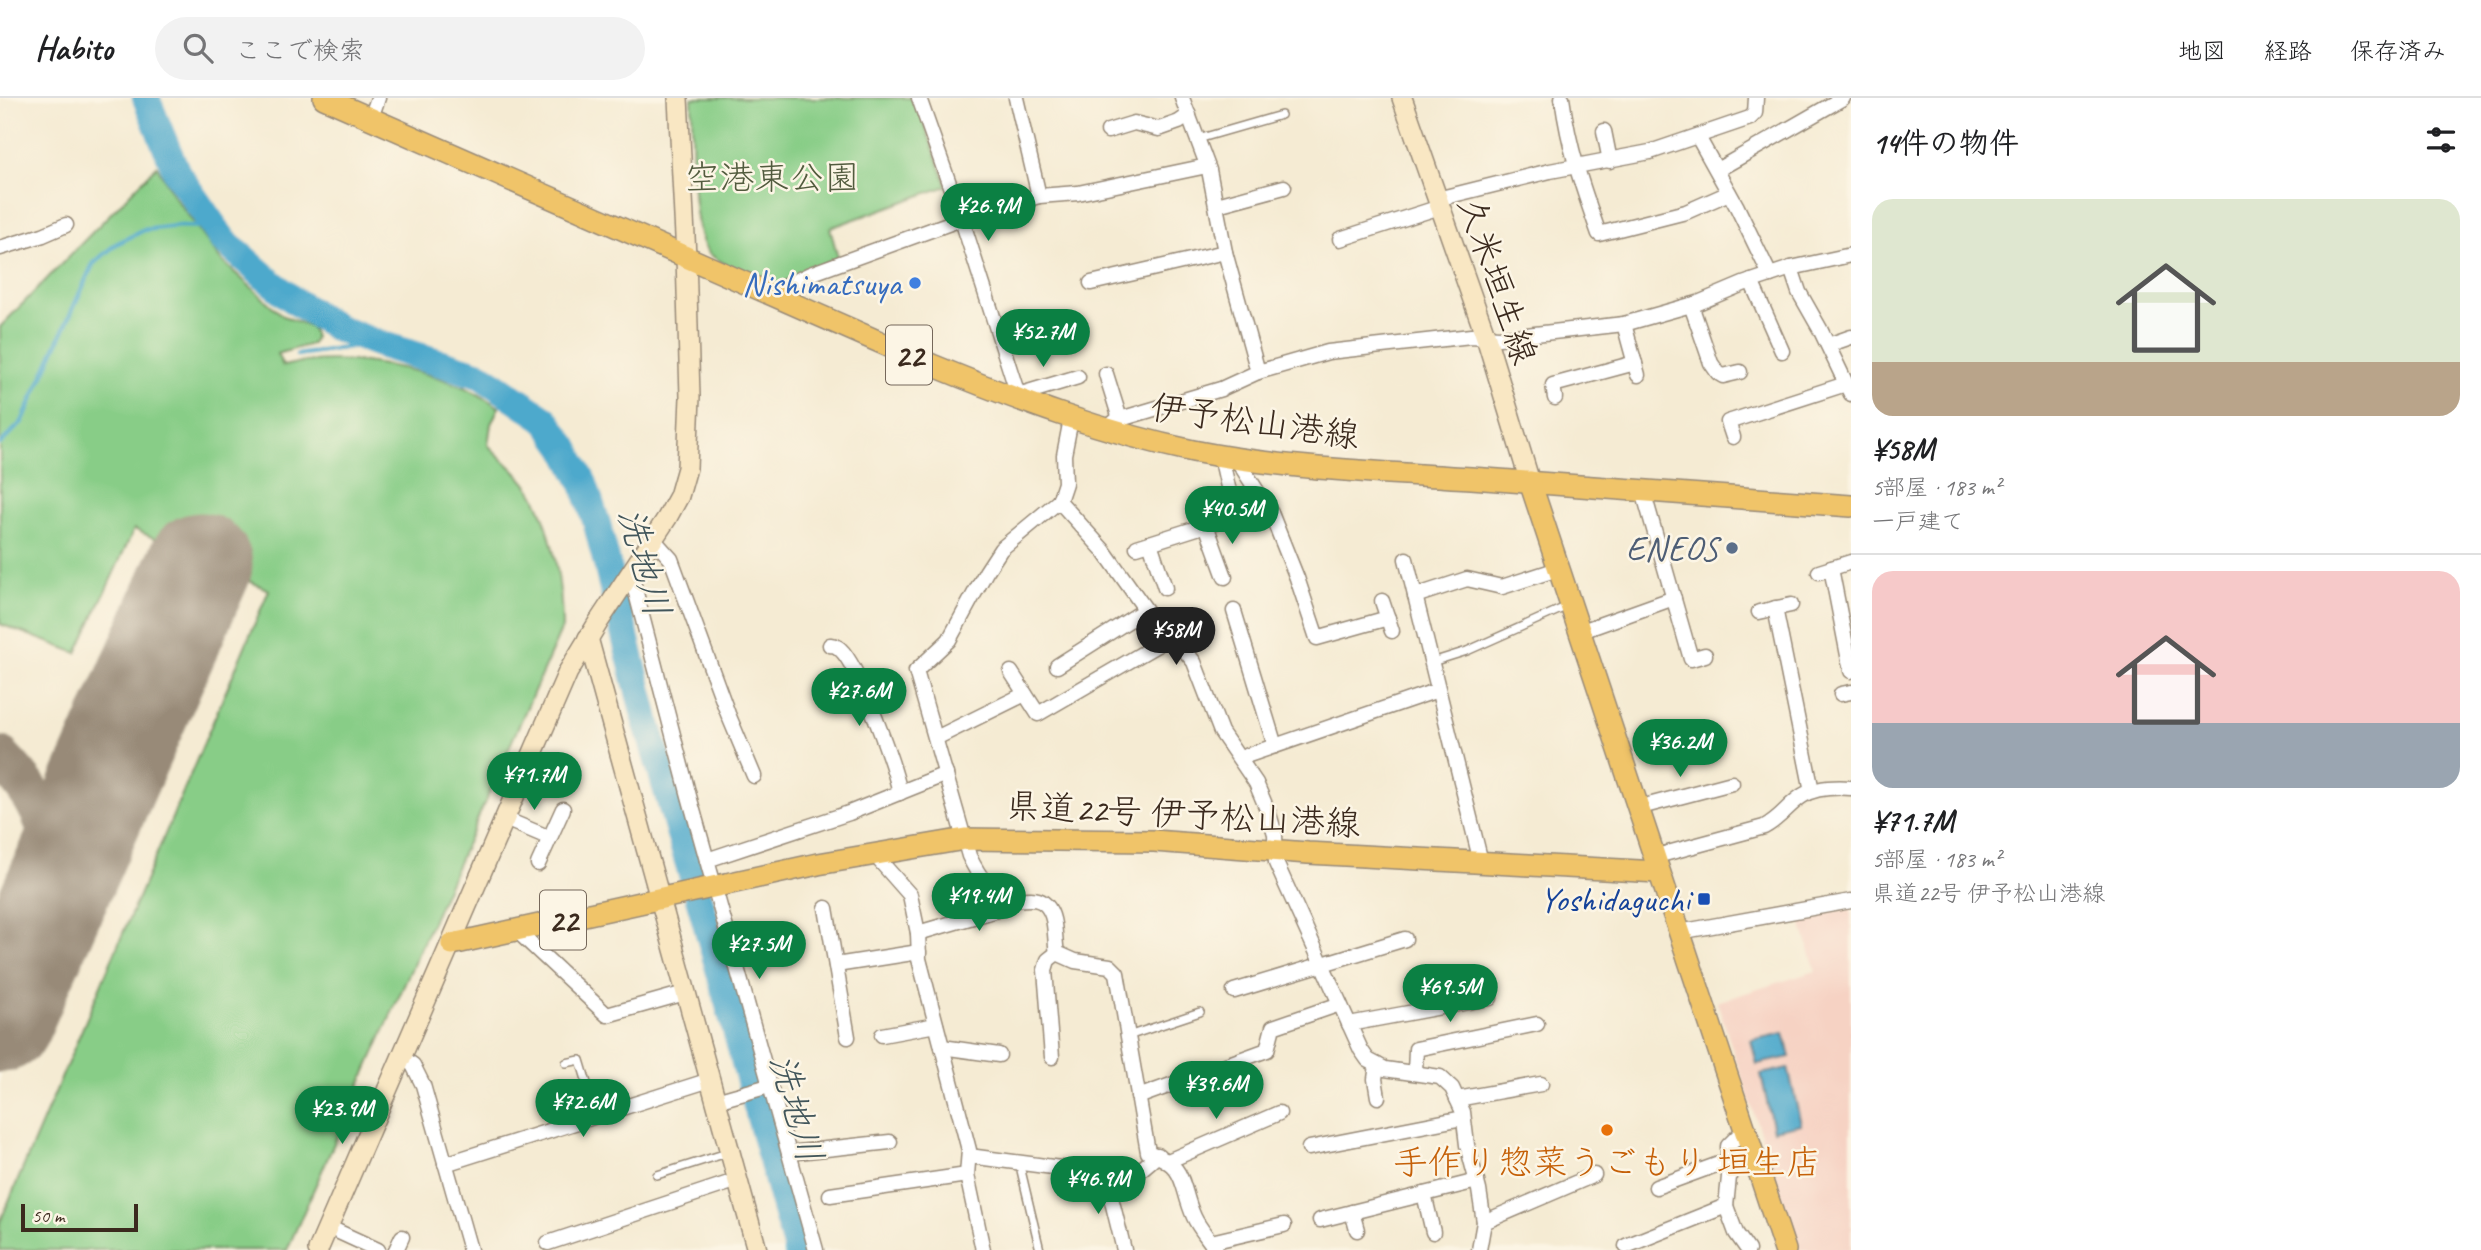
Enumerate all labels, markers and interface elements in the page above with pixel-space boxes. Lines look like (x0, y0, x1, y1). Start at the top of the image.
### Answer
search box (155, 17, 645, 80)
text: Habito (35, 27, 113, 69)
icon: search (179, 29, 217, 67)
text: ここで検索 (235, 34, 365, 67)
text: 地図 (2178, 36, 2226, 66)
text: 経路 (2264, 36, 2312, 66)
text: 保存済み (2350, 36, 2446, 66)
icon: filters (2422, 121, 2460, 159)
text: 14件の物件 (1872, 124, 2019, 162)
park label: 空港東公園 (684, 155, 860, 200)
pin: ¥26.9M (931, 184, 1045, 243)
street label: 久米垣生線 (1448, 190, 1547, 370)
text: ¥26.9M (957, 191, 1019, 220)
icon: home (2103, 245, 2229, 371)
place label: Nishimatsuya (742, 261, 903, 306)
marker: Nishimatsuya (907, 275, 923, 291)
pin: ¥52.7M (986, 310, 1100, 369)
text: ¥52.7M (1012, 317, 1074, 346)
road number: 22 (886, 326, 932, 384)
street label: 伊予松山港線 (1148, 385, 1362, 458)
text: ¥58M (1872, 430, 1934, 468)
text: 5部屋 · 183 m² (1872, 473, 2001, 502)
pin: ¥40.5M (1175, 486, 1289, 546)
text: ¥40.5M (1201, 494, 1263, 523)
water label: 洗地川 (607, 502, 682, 622)
text: 一戸建て (1872, 507, 1964, 536)
place label: ENEOS (1626, 526, 1722, 571)
marker: ENEOS (1724, 540, 1740, 556)
pin: ¥58M (1135, 608, 1217, 667)
text: ¥58M (1152, 615, 1200, 644)
icon: home (2103, 617, 2229, 743)
pin: ¥27.6M (802, 668, 916, 728)
text: ¥27.6M (827, 676, 891, 705)
pin: ¥36.2M (1623, 720, 1737, 779)
text: ¥36.2M (1648, 727, 1712, 756)
pin: ¥71.7M (477, 752, 591, 812)
text: ¥71.7M (503, 760, 565, 789)
street label: 県道22号 伊予松山港線 (1005, 783, 1361, 846)
text: ¥71.7M (1872, 802, 1954, 840)
text: 5部屋 · 183 m² (1872, 845, 2001, 874)
pin: ¥19.4M (922, 874, 1036, 933)
place label: Yoshidaguchi (1540, 877, 1694, 922)
text: 県道22号 伊予松山港線 (1872, 879, 2105, 908)
text: ¥19.4M (948, 881, 1010, 910)
road number: 22 (540, 890, 586, 950)
marker: Yoshidaguchi (1696, 891, 1712, 907)
pin: ¥27.5M (702, 922, 816, 981)
text: ¥27.5M (728, 929, 790, 958)
pin: ¥69.5M (1393, 964, 1507, 1024)
text: ¥69.5M (1419, 972, 1481, 1001)
water label: 洗地川 (759, 1048, 834, 1168)
pin: ¥39.6M (1159, 1062, 1273, 1121)
text: ¥39.6M (1185, 1069, 1247, 1098)
pin: ¥72.6M (526, 1080, 640, 1139)
pin: ¥23.9M (285, 1086, 399, 1146)
text: ¥72.6M (551, 1087, 615, 1116)
text: ¥23.9M (311, 1094, 373, 1123)
marker: 手作り惣菜うごもり 垣生店 (1599, 1122, 1615, 1138)
place label: 手作り惣菜うごもり 垣生店 (1393, 1140, 1821, 1185)
pin: ¥46.9M (1041, 1156, 1155, 1216)
text: ¥46.9M (1067, 1164, 1129, 1193)
scale bar (21, 1201, 138, 1233)
text: 50 m (32, 1204, 64, 1228)

